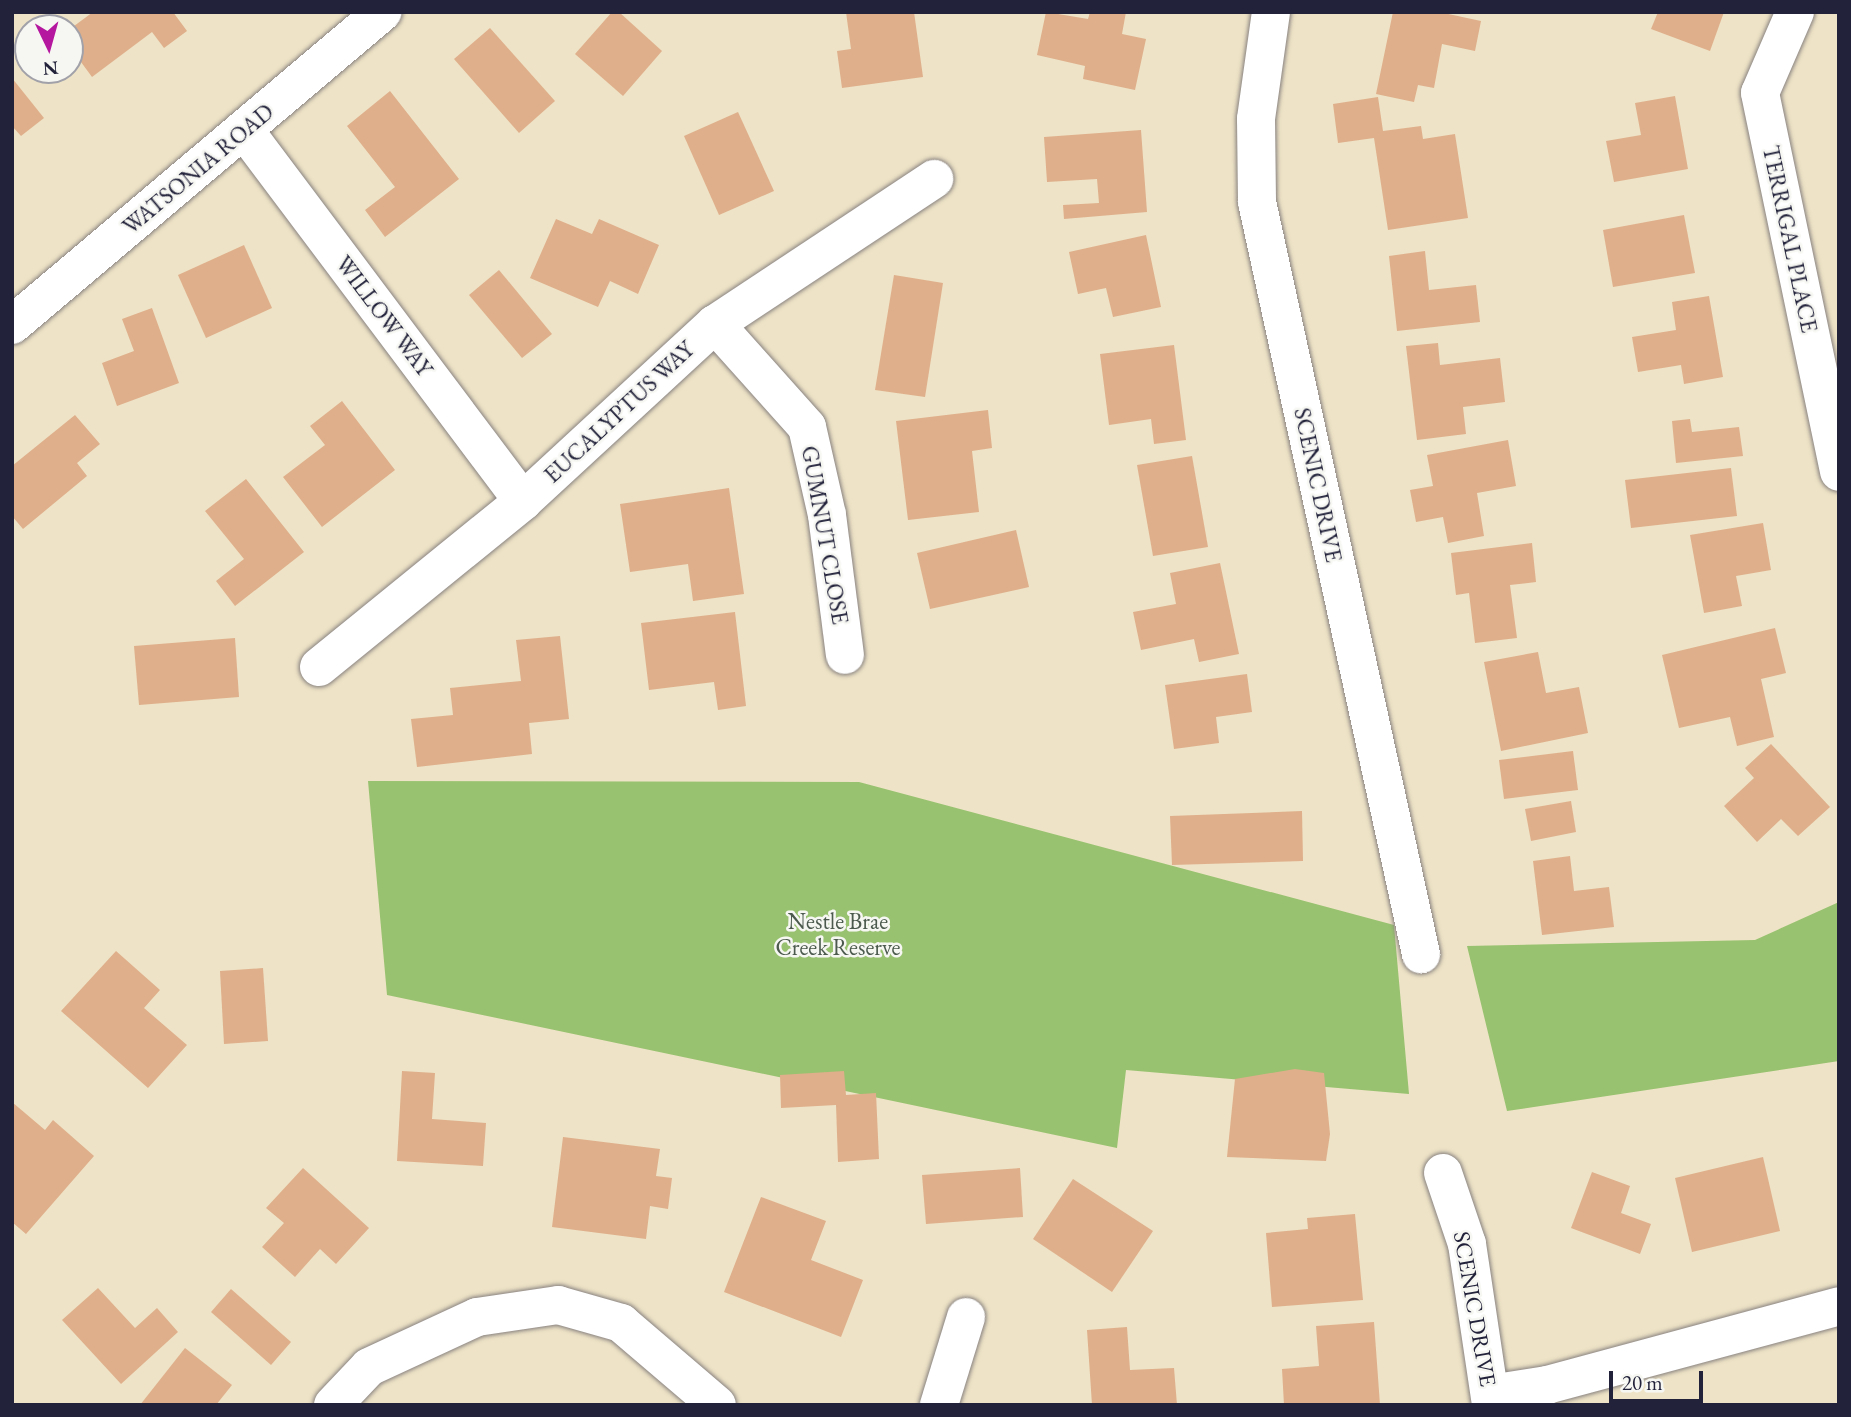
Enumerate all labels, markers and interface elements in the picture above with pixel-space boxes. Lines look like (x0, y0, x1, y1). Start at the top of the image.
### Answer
north arrow (14, 14, 84, 84)
text: N (42, 55, 59, 82)
street label: WATSONIA ROAD (117, 98, 279, 240)
street label: TERRIGAL PLACE (1757, 143, 1823, 335)
street label: WILLOW WAY (330, 250, 438, 382)
street label: EUCALYPTUS WAY (538, 335, 700, 489)
street label: SCENIC DRIVE (1288, 405, 1348, 565)
street label: GUMNUT CLOSE (796, 444, 854, 626)
park label: Nestle Brae Creek Reserve (775, 907, 901, 961)
street label: SCENIC DRIVE (1448, 1229, 1502, 1389)
scale bar (1613, 1358, 1708, 1402)
text: 20 m (1622, 1369, 1663, 1396)

